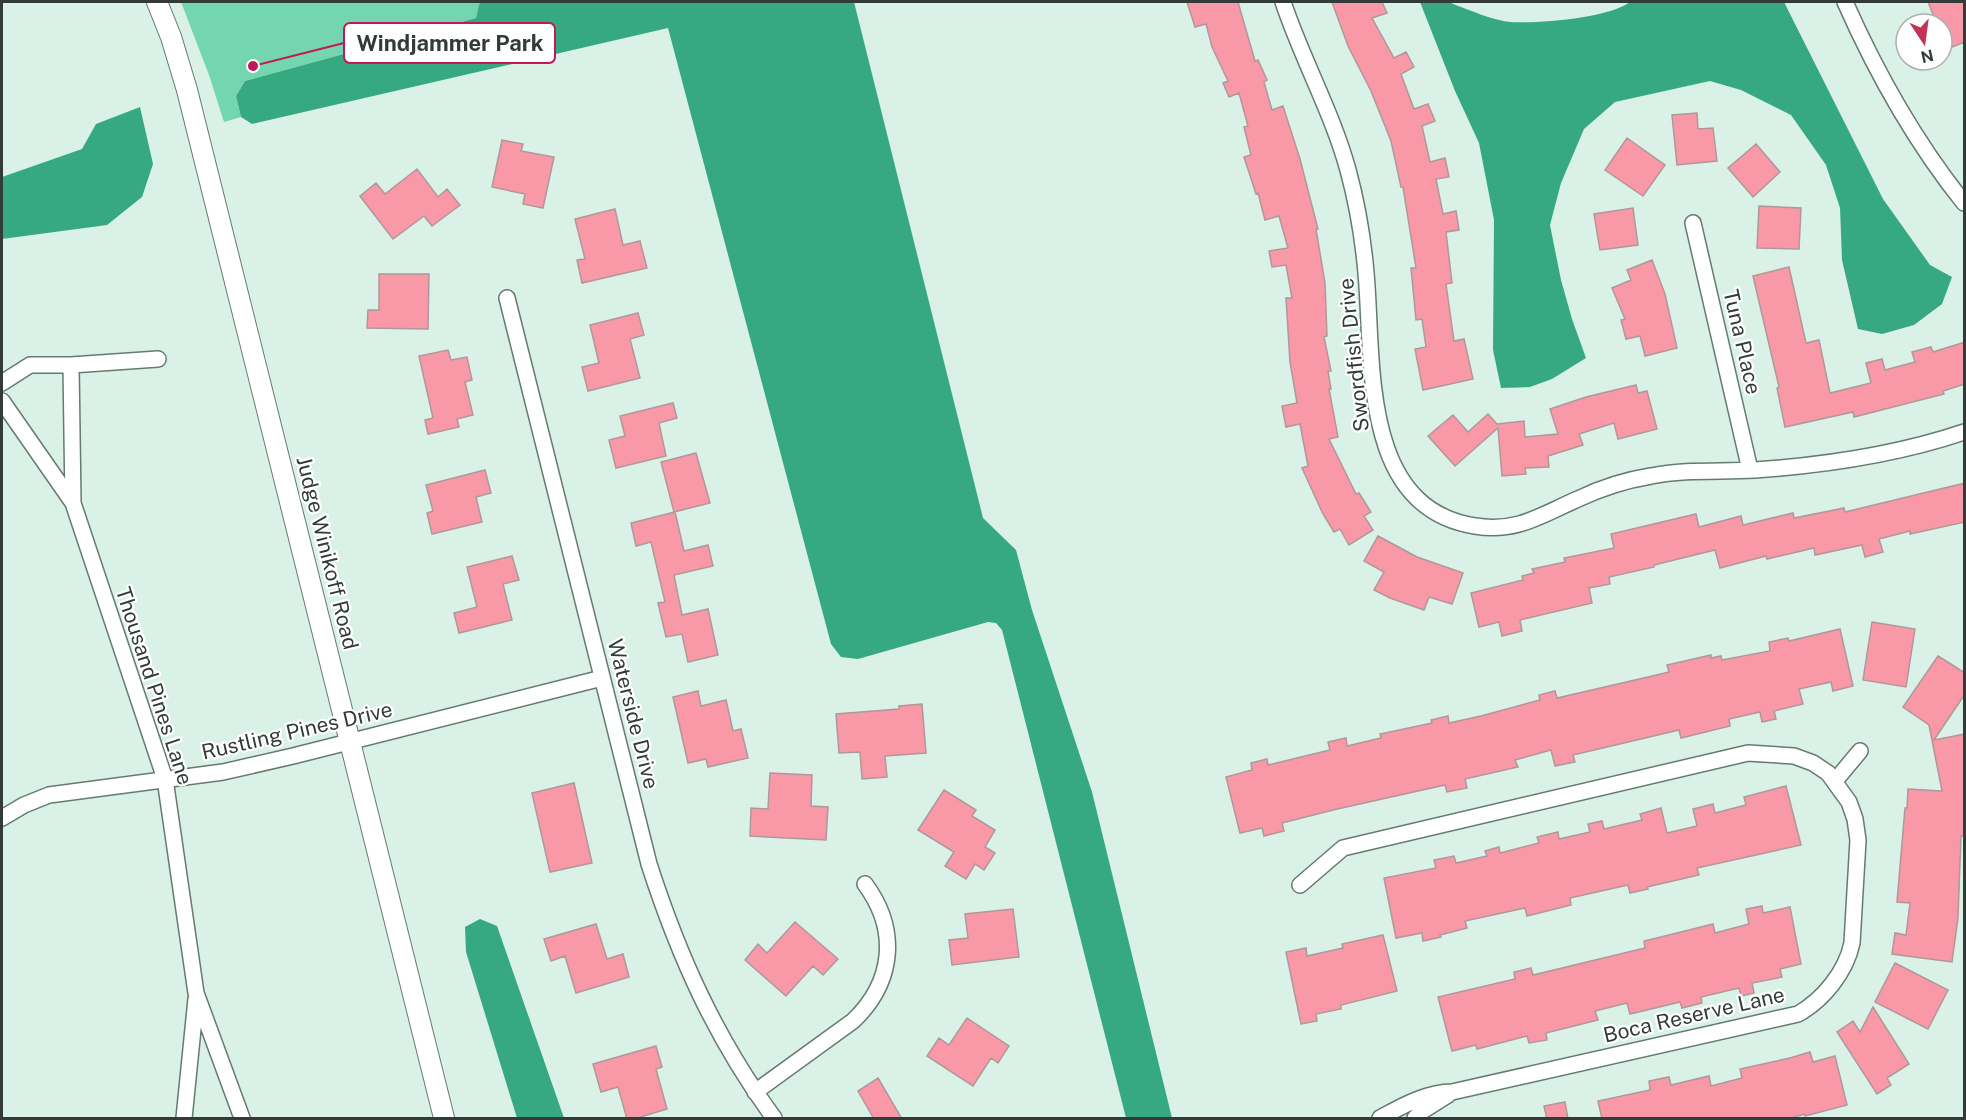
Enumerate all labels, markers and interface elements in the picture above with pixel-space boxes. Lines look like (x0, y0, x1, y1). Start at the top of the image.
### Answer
north arrow (1894, 12, 1954, 72)
callout: Windjammer Park (344, 23, 555, 63)
text: Windjammer Park (357, 30, 544, 56)
text: N (1919, 45, 1935, 67)
street label: Swordfish Drive (1333, 277, 1374, 433)
street label: Tuna Place (1718, 287, 1767, 397)
street label: Judge Winikoff Road (291, 454, 364, 652)
street label: Thousand Pines Lane (111, 584, 198, 788)
street label: Waterside Drive (603, 636, 664, 791)
street label: Rustling Pines Drive (199, 696, 395, 765)
street label: Boca Reserve Lane (1601, 981, 1787, 1048)

